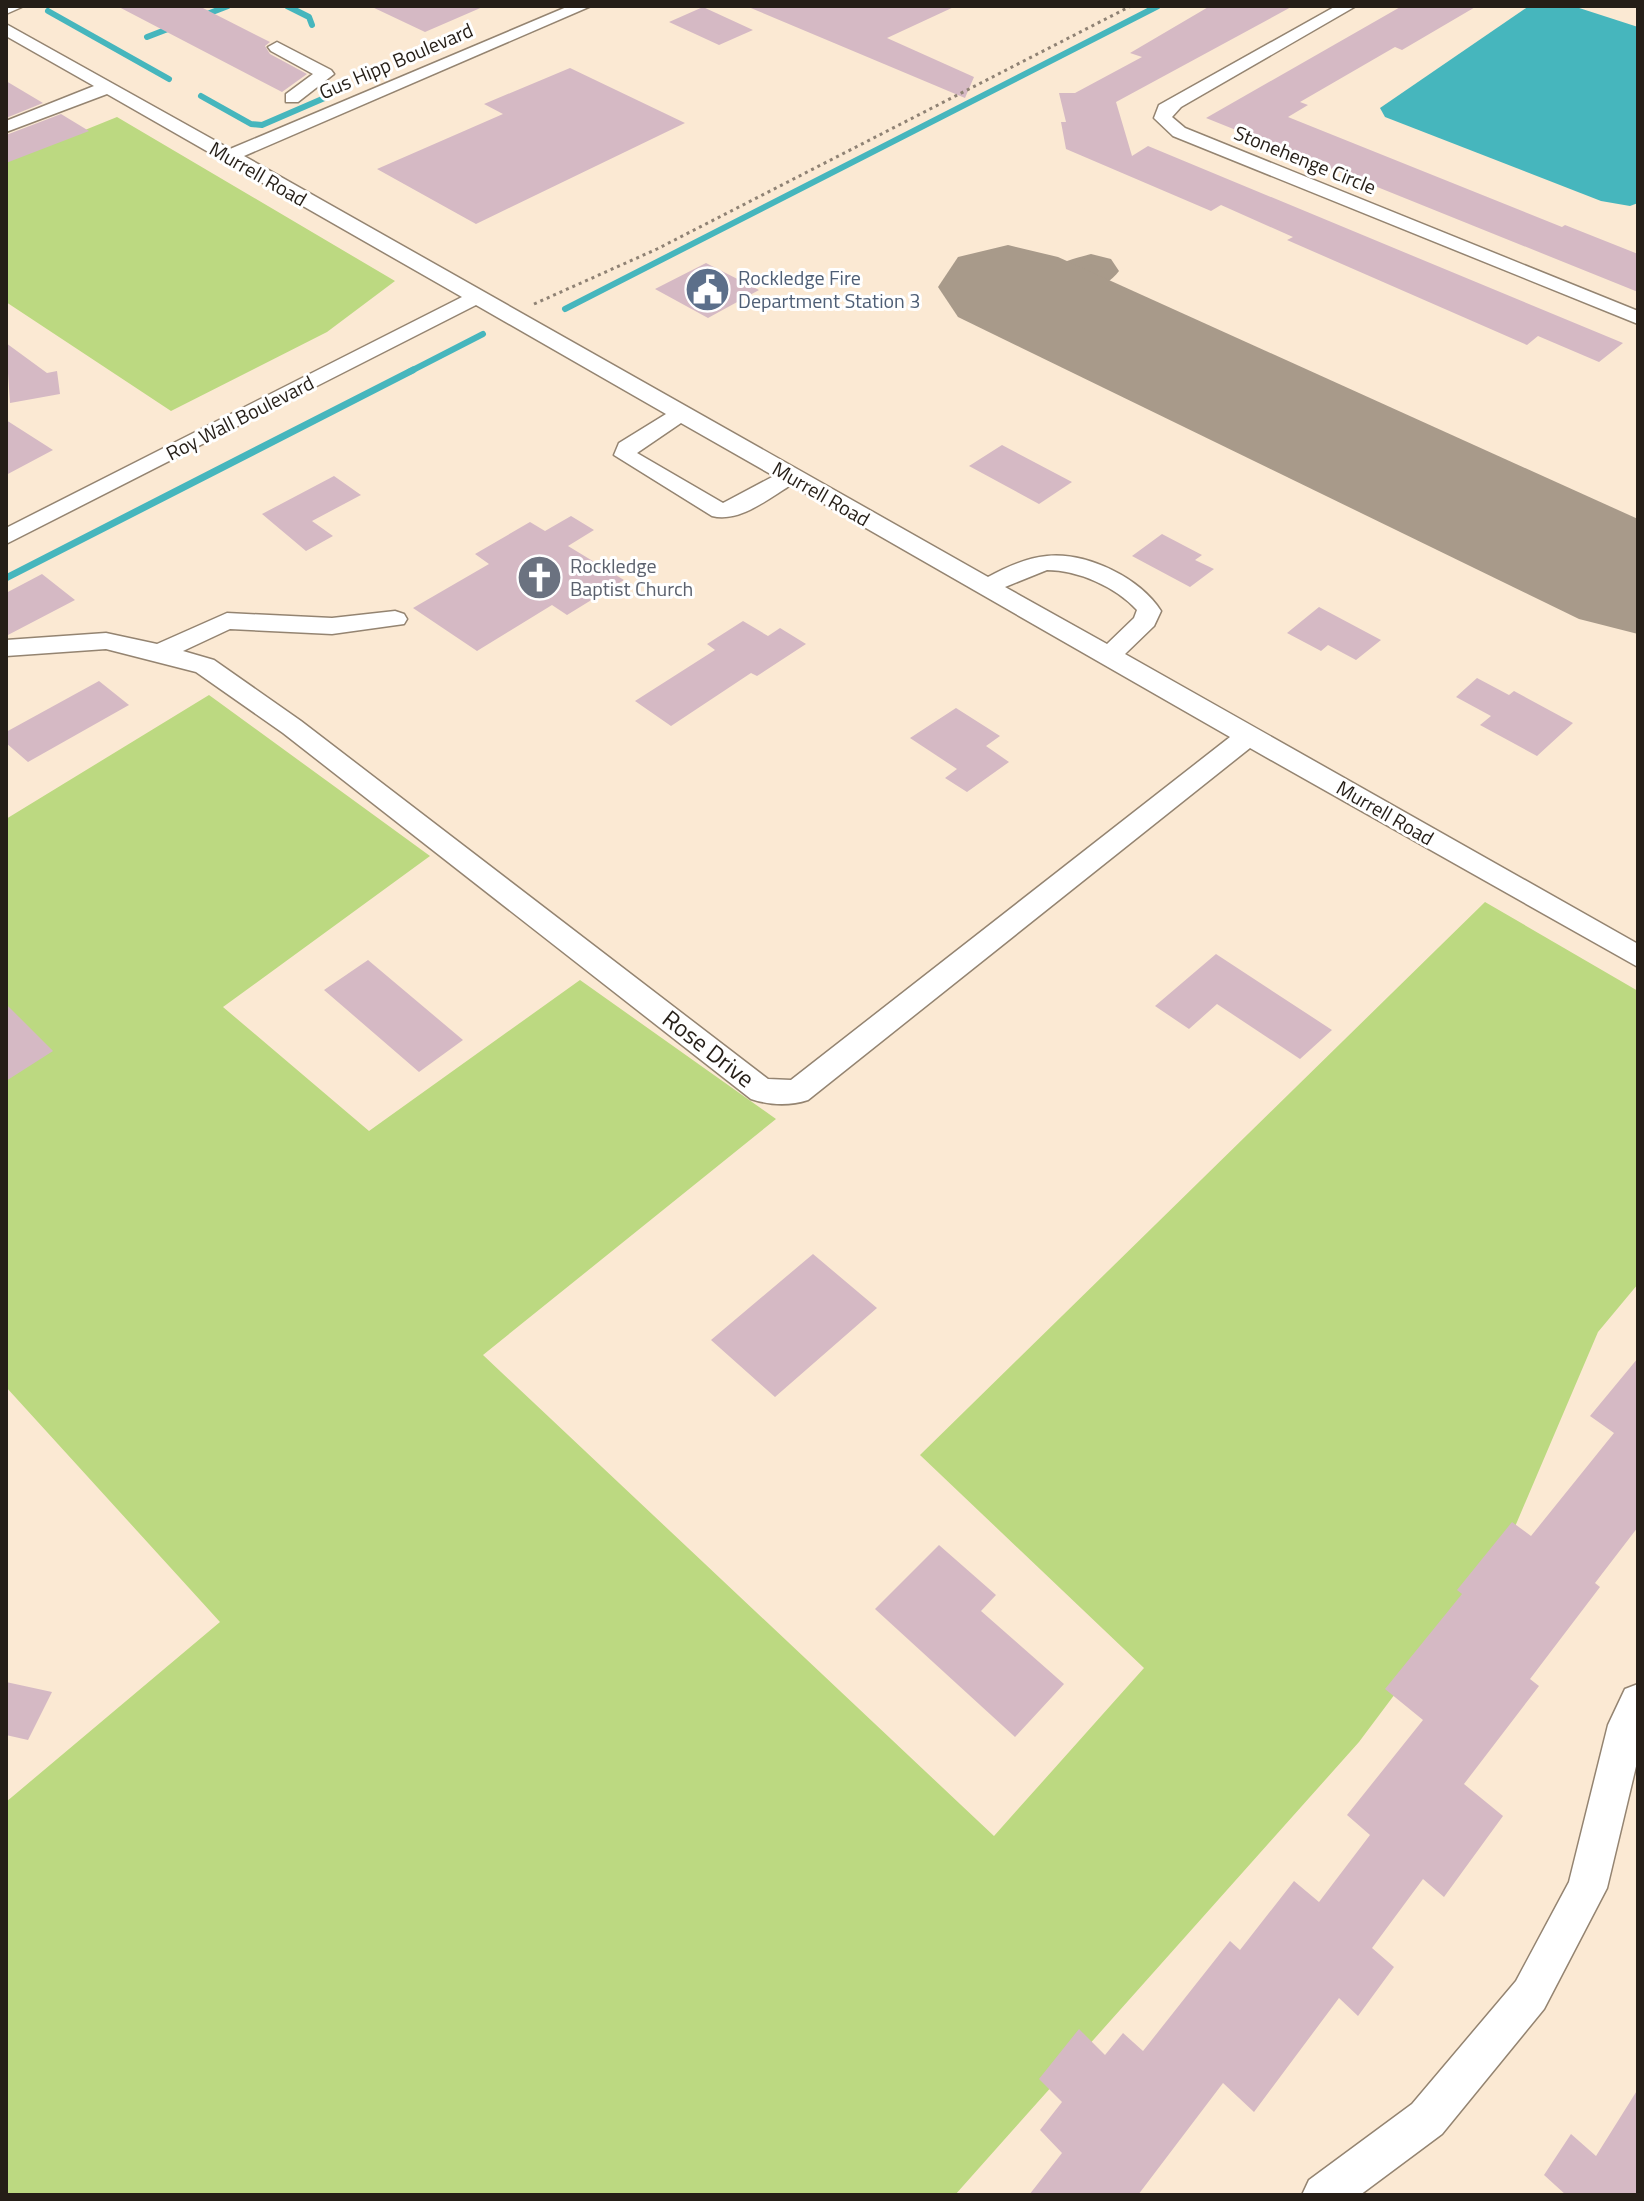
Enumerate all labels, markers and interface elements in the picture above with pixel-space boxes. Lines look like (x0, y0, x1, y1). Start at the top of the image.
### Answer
street label: Gus Hipp Boulevard (314, 14, 478, 107)
street label: Stonehenge Circle (1229, 117, 1381, 202)
street label: Murrell Road (204, 133, 313, 214)
place label: Rockledge Fire Department Station 3 (738, 262, 920, 316)
public building icon: Rockledge Fire Department Station 3 (683, 266, 731, 314)
street label: Roy Wall Boulevard (160, 367, 319, 468)
street label: Murrell Road (767, 453, 876, 534)
place label: Rockledge Baptist Church (570, 550, 693, 604)
church icon: Rockledge Baptist Church (515, 553, 563, 601)
street label: Murrell Road (1331, 772, 1440, 853)
street label: Rose Drive (655, 1001, 762, 1096)

